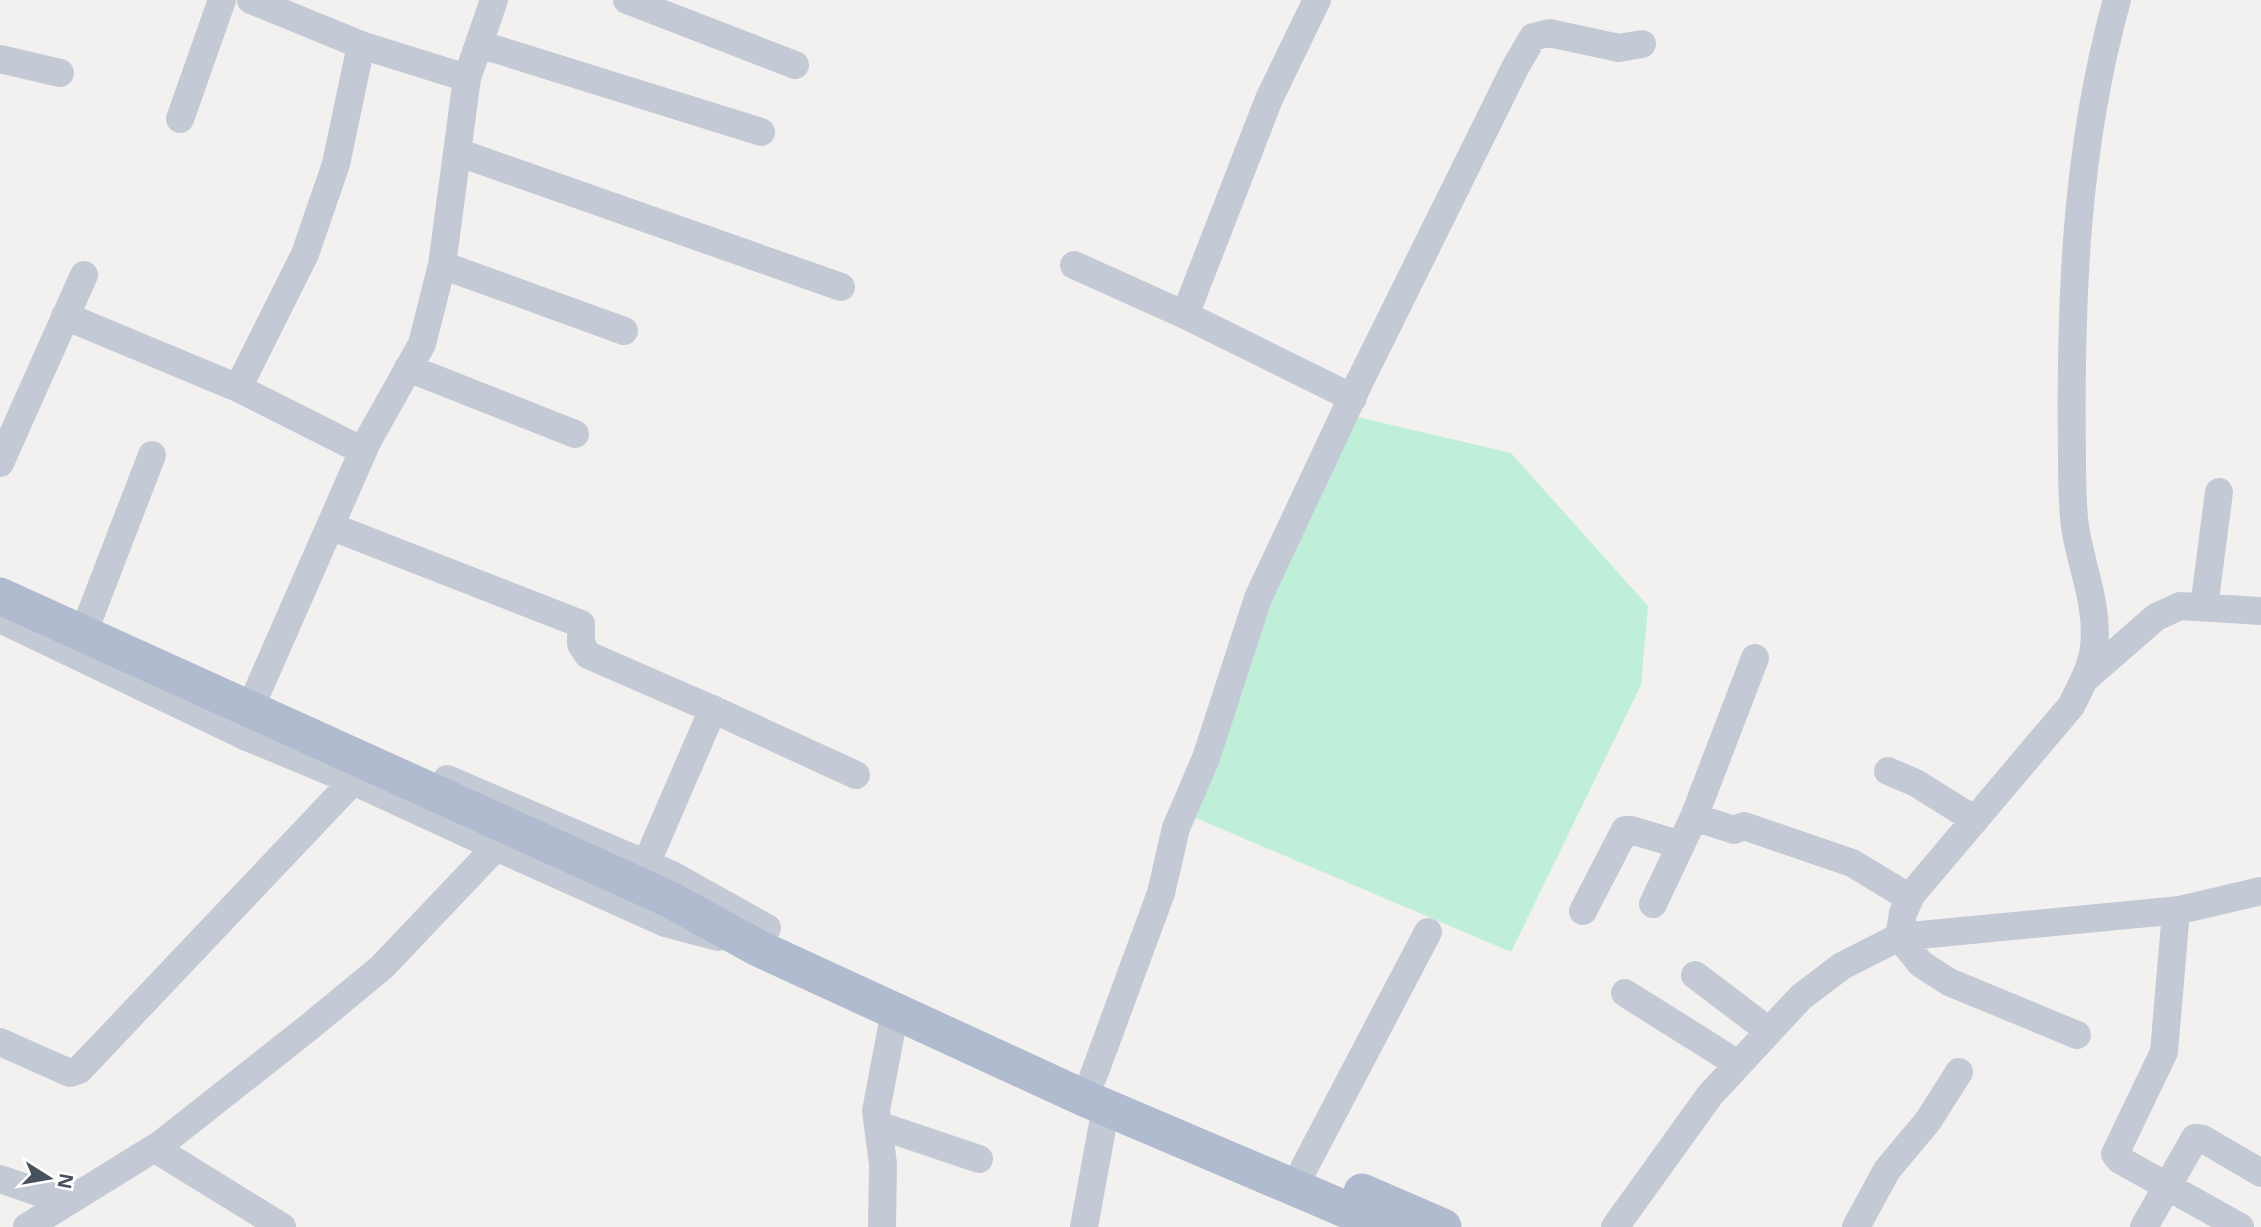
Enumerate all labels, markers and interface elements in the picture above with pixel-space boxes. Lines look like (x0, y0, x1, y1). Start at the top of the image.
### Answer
north arrow (14, 1143, 84, 1213)
text: N (51, 1171, 80, 1191)

